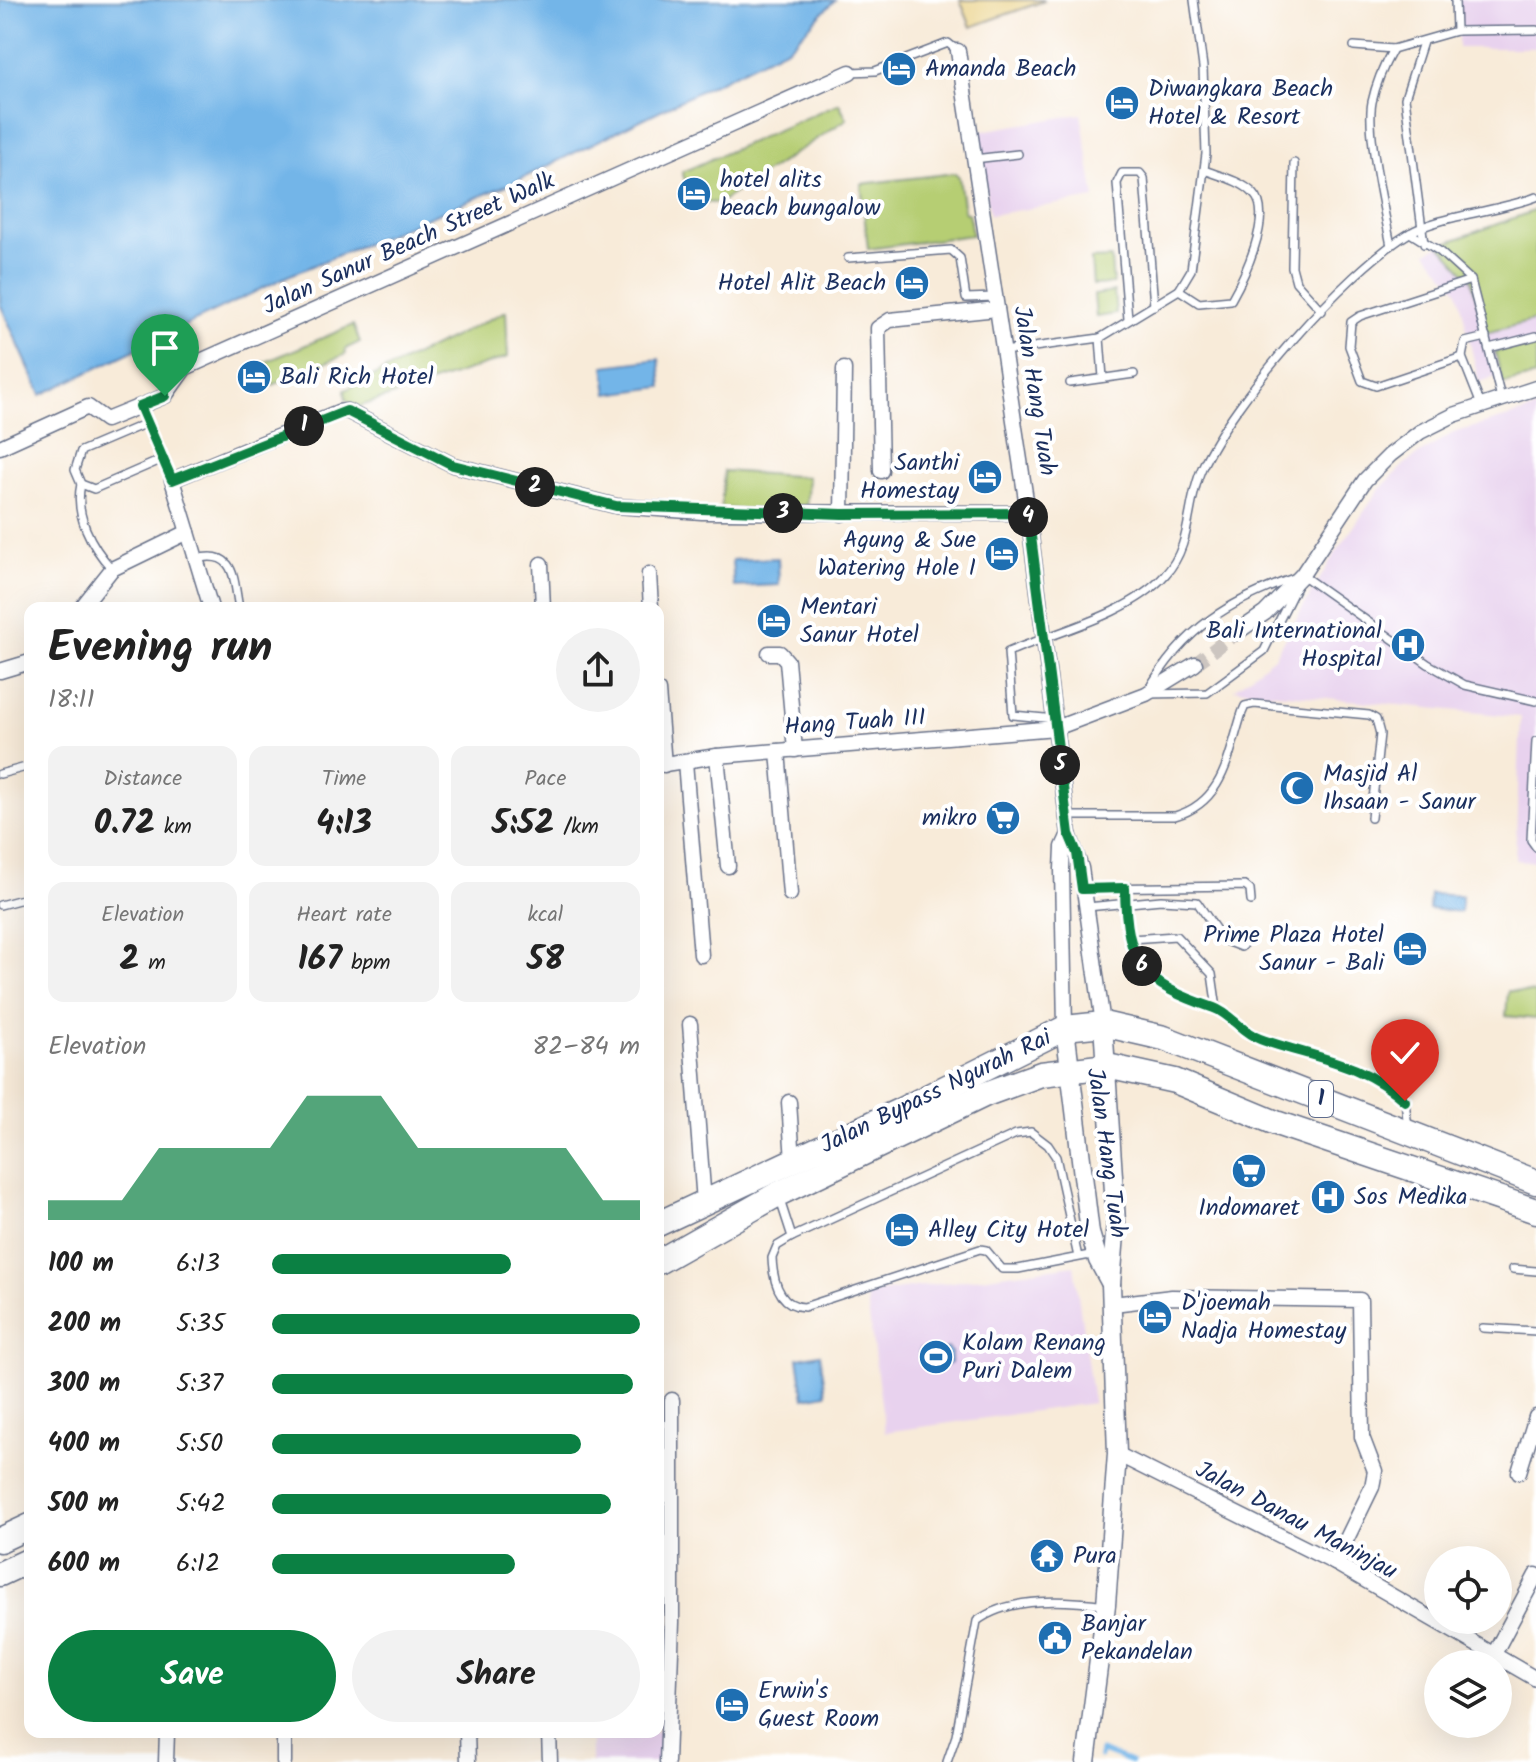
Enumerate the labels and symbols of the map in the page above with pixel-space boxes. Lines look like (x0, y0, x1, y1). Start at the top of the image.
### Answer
hotel icon: Amanda Beach (880, 50, 918, 88)
place label: Amanda Beach (925, 50, 1077, 89)
place label: Diwangkara Beach Hotel & Resort (1148, 70, 1333, 137)
hotel icon: Diwangkara Beach Hotel & Resort (1103, 84, 1141, 122)
place label: hotel alits beach bungalow (720, 161, 881, 228)
street label: Jalan Sanur Beach Street Walk (257, 162, 562, 326)
hotel icon: hotel alits beach bungalow (675, 175, 713, 213)
place label: Hotel Alit Beach (717, 264, 886, 303)
hotel icon: Hotel Alit Beach (893, 264, 931, 302)
street label: Jalan Hang Tuah (1001, 303, 1067, 479)
pin (131, 314, 199, 396)
hotel icon: Bali Rich Hotel (235, 358, 273, 396)
place label: Bali Rich Hotel (280, 358, 434, 397)
pin: 1 (284, 406, 324, 446)
place label: Santhi Homestay (860, 444, 960, 511)
hotel icon: Santhi Homestay (966, 458, 1004, 496)
pin: 2 (515, 467, 555, 507)
pin: 3 (763, 493, 803, 533)
pin: 4 (1008, 497, 1048, 537)
place label: Agung & Sue Watering Hole I (818, 521, 976, 588)
hotel icon: Agung & Sue Watering Hole I (983, 535, 1021, 573)
place label: Mentari Sanur Hotel (800, 588, 919, 655)
hotel icon: Mentari Sanur Hotel (755, 602, 793, 640)
place label: Bali International Hospital (1206, 612, 1382, 679)
hospital icon: Bali International Hospital (1389, 626, 1427, 664)
street label: Hang Tuah III (783, 699, 927, 747)
pin: 5 (1040, 745, 1080, 785)
place label: Masjid Al Ihsaan - Sanur (1323, 755, 1477, 822)
mosque icon: Masjid Al Ihsaan - Sanur (1278, 769, 1316, 807)
place label: mikro (922, 799, 977, 838)
supermarket icon: mikro (984, 799, 1022, 837)
place label: Prime Plaza Hotel Sanur - Bali (1203, 916, 1385, 983)
hotel icon: Prime Plaza Hotel Sanur - Bali (1391, 930, 1429, 968)
pin: 6 (1122, 946, 1162, 986)
street label: Jalan Bypass Ngurah Rai (814, 1018, 1060, 1165)
pin (1371, 1019, 1439, 1101)
street label: Jalan Hang Tuah (1075, 1065, 1137, 1241)
road number: 1 (1309, 1081, 1333, 1117)
supermarket icon: Indomaret (1230, 1152, 1268, 1190)
hospital icon: Sos Medika (1309, 1178, 1347, 1216)
place label: Sos Medika (1354, 1178, 1467, 1217)
place label: Indomaret (1198, 1189, 1300, 1228)
hotel icon: Alley City Hotel (883, 1211, 921, 1249)
place label: Alley City Hotel (928, 1211, 1089, 1250)
place label: D'joemah Nadja Homestay (1181, 1284, 1347, 1351)
hotel icon: D'joemah Nadja Homestay (1136, 1298, 1174, 1336)
place label: Kolam Renang Puri Dalem (962, 1324, 1106, 1391)
sports icon: Kolam Renang Puri Dalem (917, 1338, 955, 1376)
street label: Jalan Danau Maninjau (1188, 1451, 1405, 1591)
temple icon: Pura (1028, 1537, 1066, 1575)
place label: Pura (1073, 1537, 1117, 1576)
place label: Banjar Pekandelan (1081, 1605, 1193, 1672)
public building icon: Banjar Pekandelan (1036, 1619, 1074, 1657)
place label: Erwin's Guest Room (758, 1672, 879, 1739)
hotel icon: Erwin's Guest Room (713, 1686, 751, 1724)

